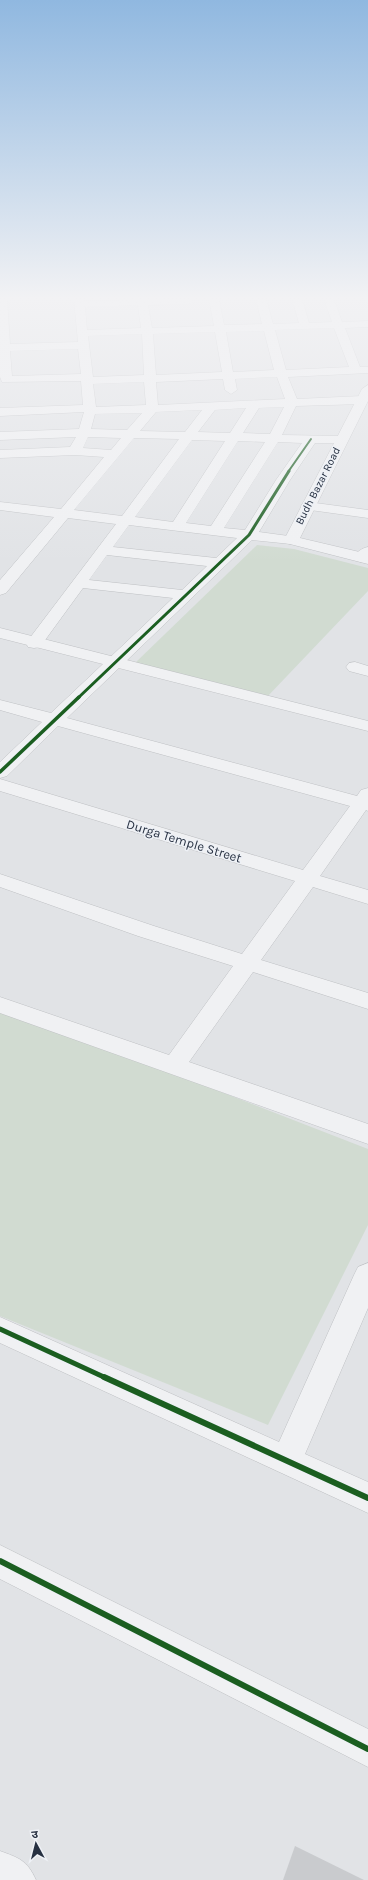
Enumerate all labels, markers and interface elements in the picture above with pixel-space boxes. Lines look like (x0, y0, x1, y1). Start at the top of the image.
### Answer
street label: Budh Bazar Road (293, 445, 343, 527)
street label: Durga Temple Street (125, 816, 243, 866)
north arrow (16, 1824, 56, 1864)
text: उ (31, 1828, 39, 1841)

